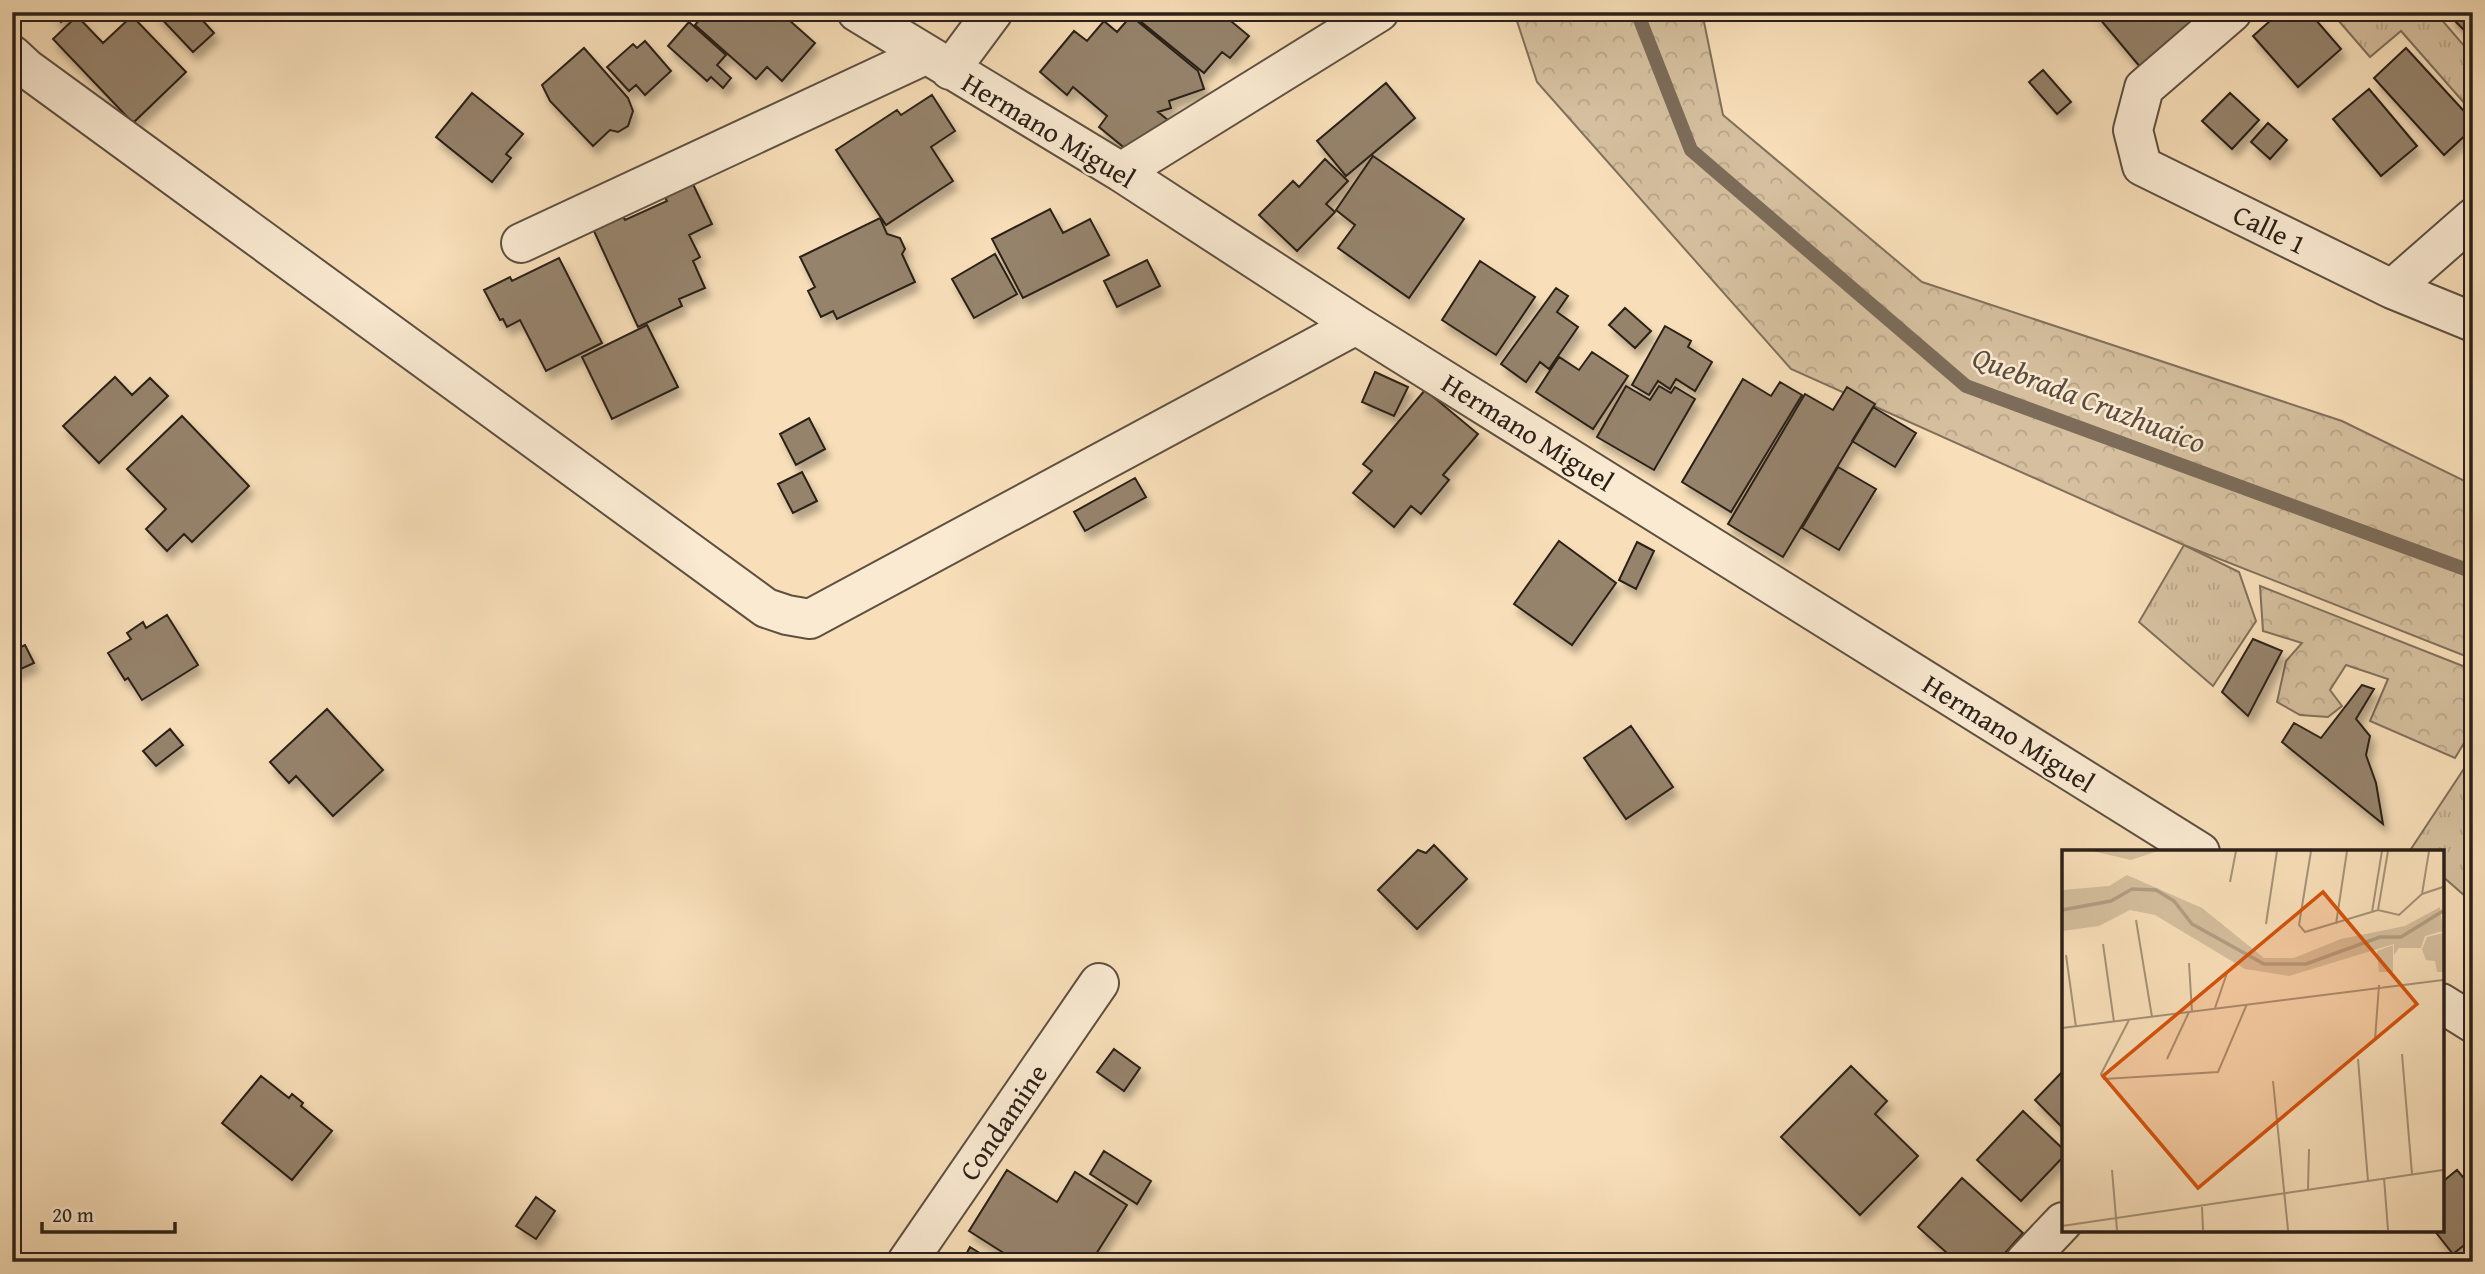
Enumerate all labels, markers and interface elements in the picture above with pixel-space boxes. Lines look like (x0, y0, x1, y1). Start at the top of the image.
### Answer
street label: Hermano Miguel (955, 61, 1144, 198)
street label: Calle 1 (2227, 193, 2314, 264)
water label: Quebrada Cruzhuaico (1966, 334, 2212, 464)
street label: Hermano Miguel (1434, 362, 1623, 501)
street label: Hermano Miguel (1915, 663, 2104, 802)
inset map (2062, 850, 2443, 1232)
street label: Condamine (948, 1055, 1057, 1188)
scale bar (42, 1190, 175, 1234)
text: 20 m (52, 1199, 94, 1230)

